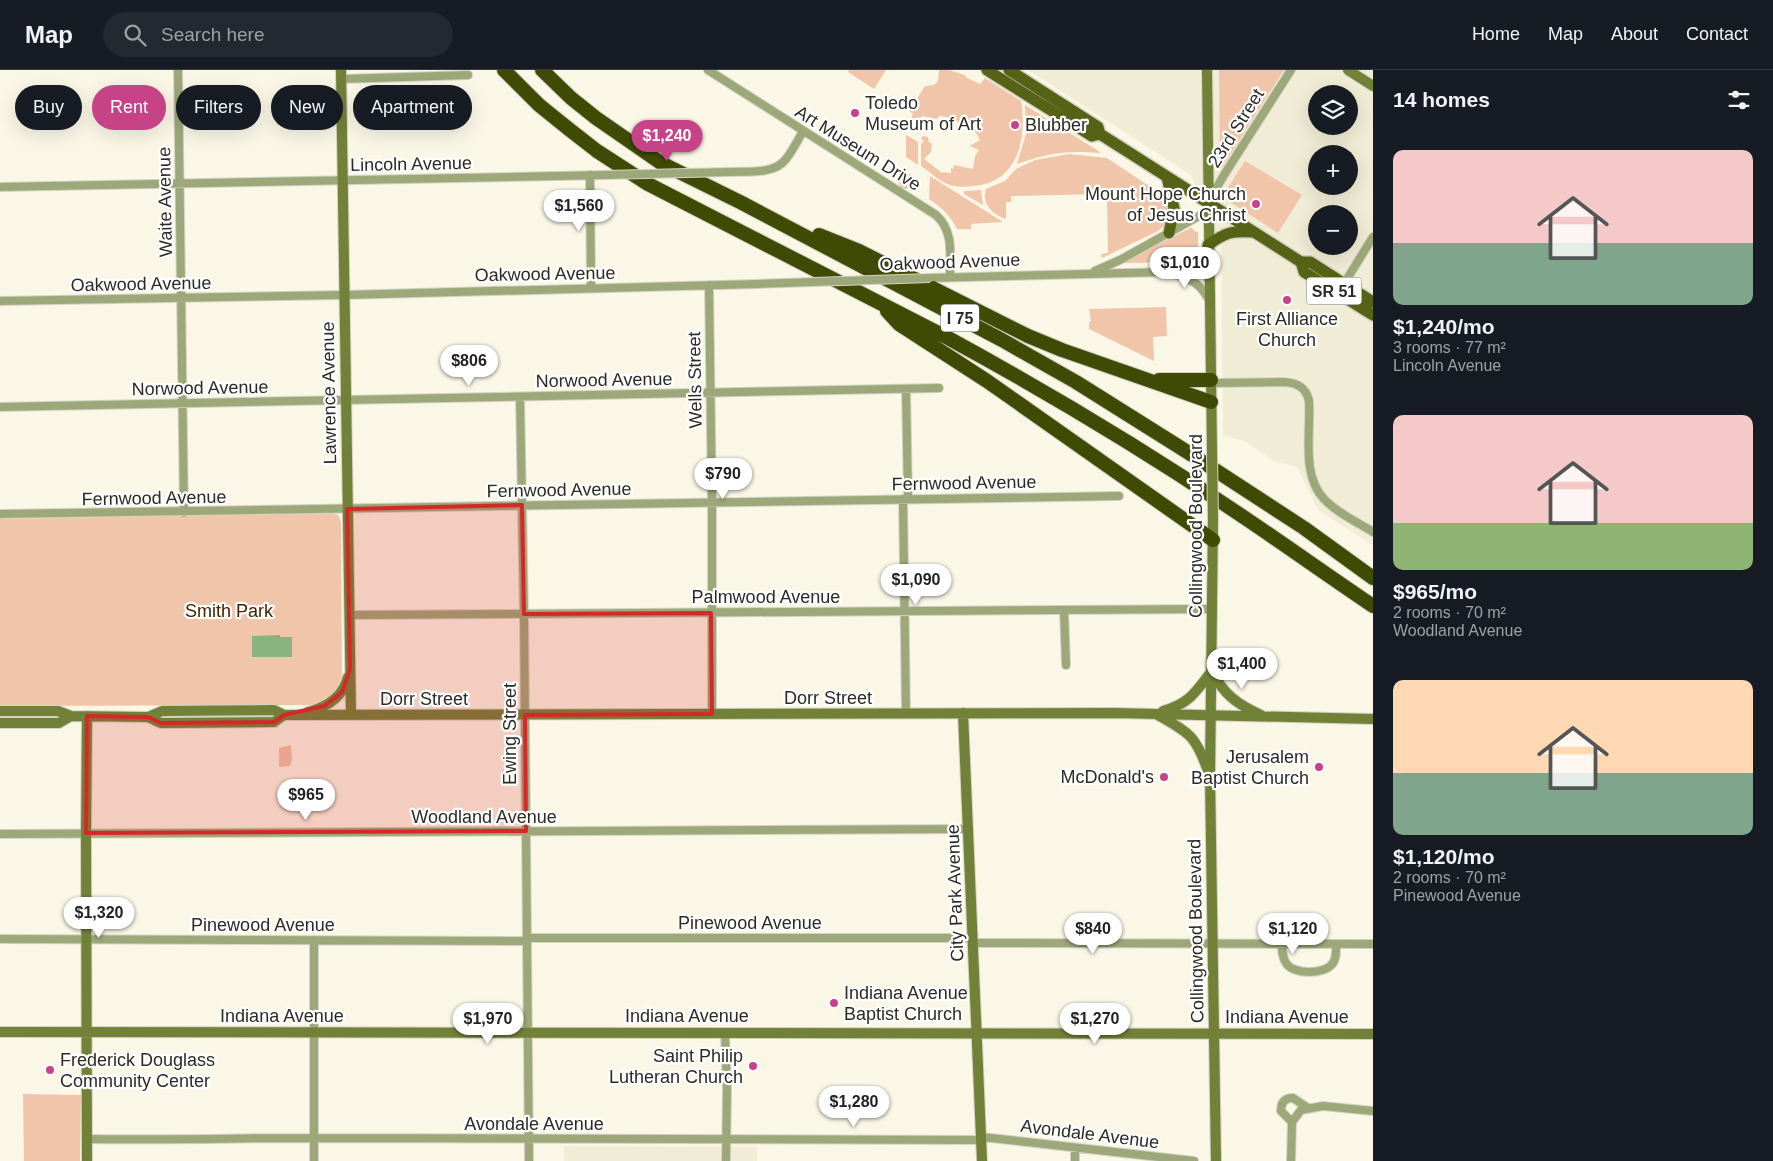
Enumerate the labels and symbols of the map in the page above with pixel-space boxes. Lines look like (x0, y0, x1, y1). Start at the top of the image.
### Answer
street label: 23rd Street (1204, 85, 1268, 171)
place label: Toledo Museum of Art (865, 93, 981, 134)
street label: Art Museum Drive (792, 101, 924, 195)
marker: Toledo Museum of Art (849, 107, 861, 119)
place label: Blubber (1025, 115, 1087, 135)
pin: $1,240 (626, 119, 708, 162)
marker: Blubber (1009, 119, 1021, 131)
street label: Waite Avenue (154, 147, 176, 257)
street label: Lincoln Avenue (350, 153, 472, 175)
place label: Mount Hope Church of Jesus Christ (1085, 184, 1246, 225)
pin: $1,560 (538, 190, 620, 232)
marker: Mount Hope Church of Jesus Christ (1250, 198, 1262, 210)
pin: $1,010 (1144, 246, 1226, 289)
street label: Oakwood Avenue (879, 250, 1021, 274)
street label: Oakwood Avenue (474, 263, 616, 285)
street label: Oakwood Avenue (70, 273, 212, 295)
road number: SR 51 (1306, 278, 1362, 305)
marker: First Alliance Church (1281, 294, 1293, 306)
road number: I 75 (941, 304, 979, 332)
place label: First Alliance Church (1236, 309, 1338, 350)
street label: Lawrence Avenue (318, 321, 340, 465)
street label: Wells Street (684, 331, 706, 429)
pin: $806 (439, 344, 499, 387)
street label: Norwood Avenue (535, 369, 673, 391)
street label: Norwood Avenue (131, 377, 269, 399)
street label: Collingwood Boulevard (1186, 434, 1206, 618)
pin: $790 (693, 458, 753, 500)
street label: Fernwood Avenue (891, 472, 1037, 494)
street label: Fernwood Avenue (486, 479, 632, 501)
street label: Fernwood Avenue (81, 487, 227, 509)
pin: $1,090 (875, 564, 957, 606)
street label: Palmwood Avenue (692, 587, 840, 607)
park label: Smith Park (185, 601, 274, 621)
pin: $1,400 (1201, 648, 1283, 690)
street label: Ewing Street (500, 683, 520, 785)
street label: Dorr Street (784, 688, 872, 708)
street label: Dorr Street (380, 689, 468, 709)
place label: Jerusalem Baptist Church (1191, 747, 1309, 788)
marker: Jerusalem Baptist Church (1313, 761, 1325, 773)
place label: McDonald's (1061, 767, 1154, 787)
marker: McDonald's (1158, 771, 1170, 783)
pin: $965 (276, 778, 336, 821)
street label: Woodland Avenue (411, 807, 557, 827)
street label: City Park Avenue (943, 824, 967, 962)
street label: Collingwood Boulevard (1184, 839, 1208, 1023)
pin: $1,320 (58, 896, 140, 939)
pin: $840 (1063, 912, 1123, 955)
pin: $1,120 (1252, 912, 1334, 955)
street label: Pinewood Avenue (678, 913, 822, 933)
street label: Pinewood Avenue (191, 915, 335, 935)
place label: Indiana Avenue Baptist Church (844, 983, 968, 1024)
marker: Indiana Avenue Baptist Church (828, 997, 840, 1009)
pin: $1,970 (447, 1002, 529, 1045)
pin: $1,270 (1054, 1002, 1136, 1045)
street label: Indiana Avenue (220, 1006, 344, 1026)
street label: Indiana Avenue (625, 1006, 749, 1026)
street label: Indiana Avenue (1225, 1007, 1349, 1027)
place label: Saint Philip Lutheran Church (609, 1046, 743, 1087)
place label: Frederick Douglass Community Center (60, 1050, 215, 1091)
marker: Saint Philip Lutheran Church (747, 1060, 759, 1072)
marker: Frederick Douglass Community Center (44, 1064, 56, 1076)
pin: $1,280 (813, 1086, 895, 1128)
street label: Avondale Avenue (464, 1114, 604, 1134)
street label: Avondale Avenue (1020, 1116, 1160, 1152)

